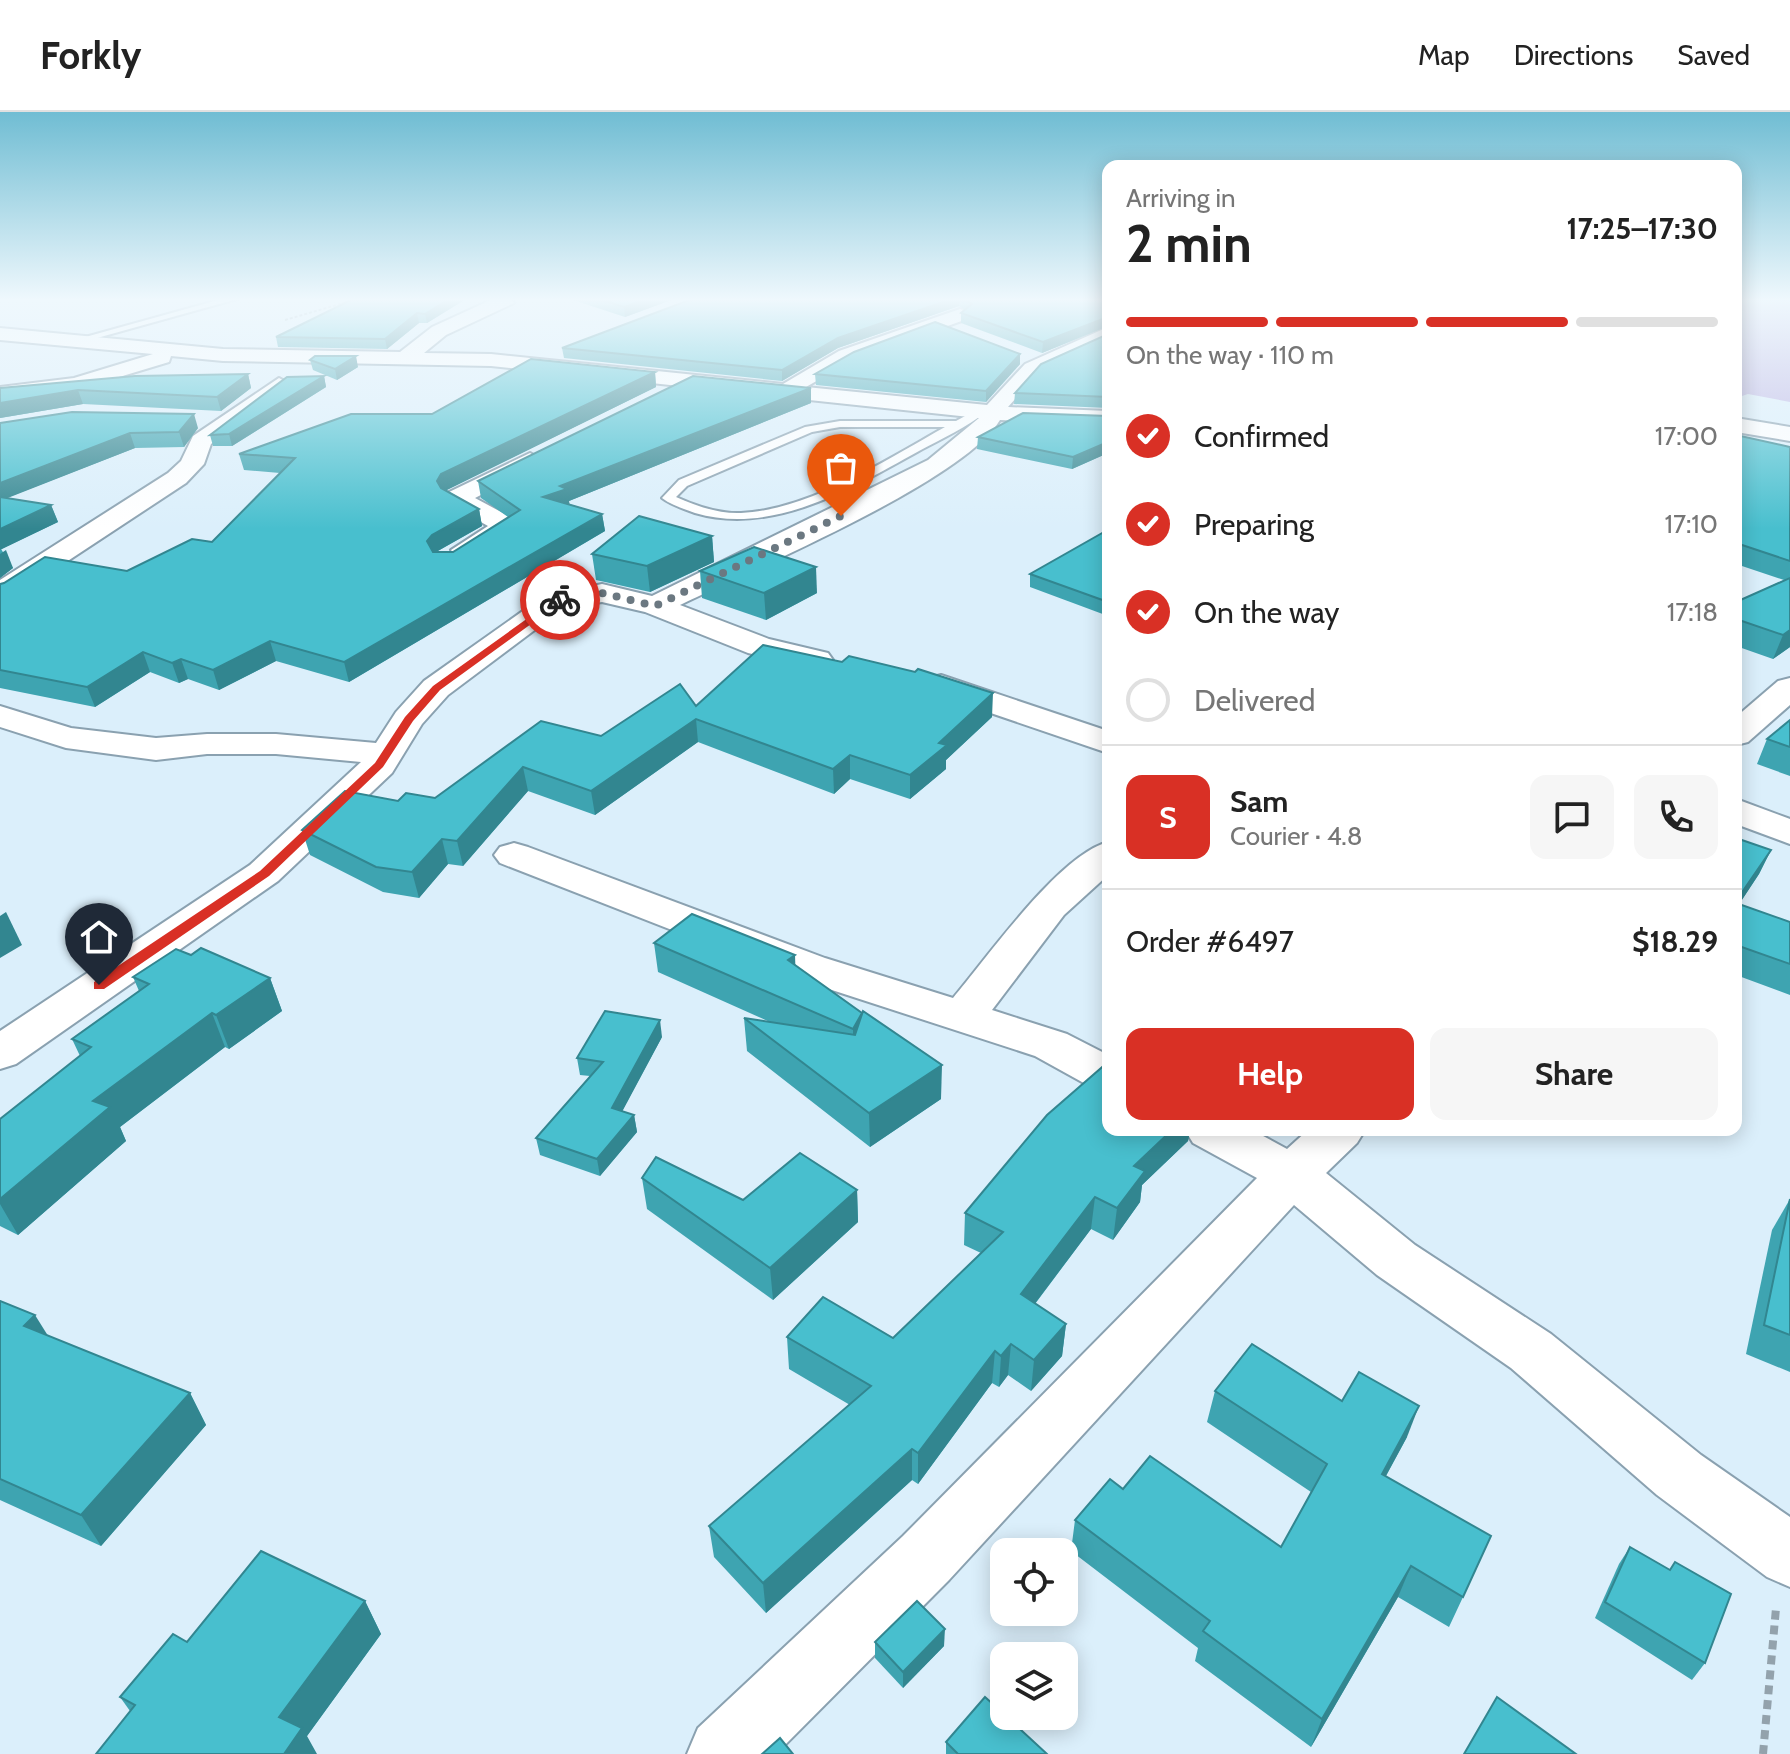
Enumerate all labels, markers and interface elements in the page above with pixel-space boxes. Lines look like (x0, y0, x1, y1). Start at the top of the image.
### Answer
text: Forkly (40, 32, 141, 79)
text: Map (1418, 38, 1470, 72)
text: Directions (1514, 38, 1633, 72)
text: Saved (1677, 38, 1750, 72)
text: Arriving in (1126, 182, 1236, 214)
text: 17:25–17:30 (1566, 210, 1718, 247)
text: 2 min (1126, 212, 1252, 275)
text: On the way · 110 m (1126, 339, 1334, 371)
icon: check (1126, 414, 1170, 458)
text: Confirmed (1194, 418, 1329, 455)
text: 17:00 (1655, 420, 1718, 452)
pin (807, 434, 875, 516)
icon: bag (819, 446, 863, 490)
icon: check (1126, 502, 1170, 546)
text: Preparing (1194, 506, 1314, 543)
text: 17:10 (1664, 508, 1718, 540)
courier (520, 560, 600, 640)
icon: bike (538, 578, 582, 622)
icon: check (1126, 590, 1170, 634)
text: On the way (1194, 594, 1339, 631)
text: 17:18 (1667, 596, 1718, 628)
text: Delivered (1194, 682, 1315, 719)
button: chat (1530, 775, 1614, 859)
button: phone (1634, 775, 1718, 859)
text: Sam (1230, 783, 1288, 820)
text: S (1159, 799, 1177, 836)
text: Courier · 4.8 (1230, 820, 1363, 852)
pin (65, 903, 133, 985)
icon: home (77, 915, 121, 959)
text: Order #6497 (1126, 923, 1294, 960)
text: $18.29 (1632, 923, 1718, 960)
button: Help (1126, 1028, 1414, 1120)
button: Share (1430, 1028, 1718, 1120)
map controls (990, 1538, 1078, 1730)
button: locate (990, 1538, 1078, 1626)
button: layers (990, 1642, 1078, 1730)

